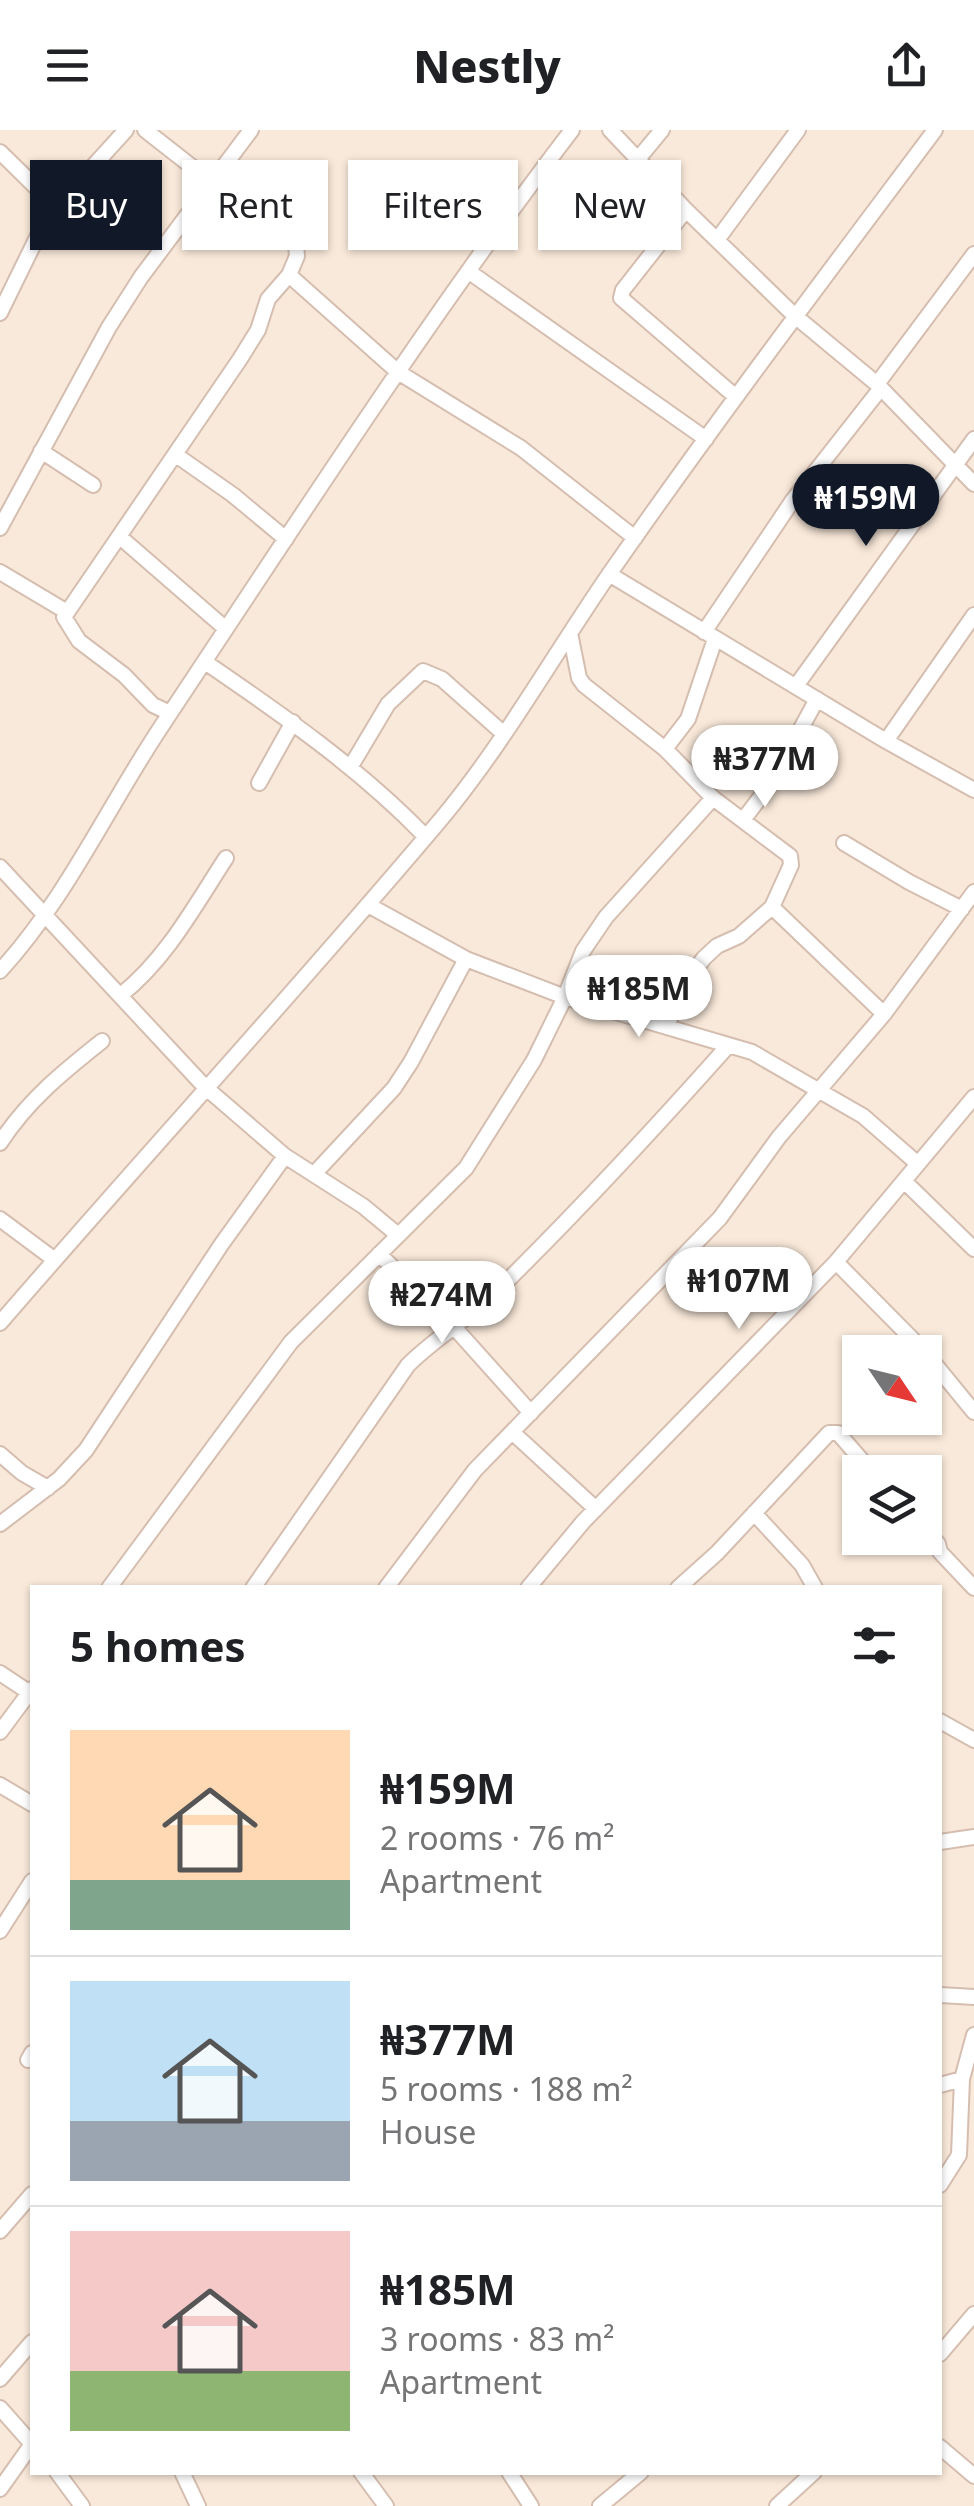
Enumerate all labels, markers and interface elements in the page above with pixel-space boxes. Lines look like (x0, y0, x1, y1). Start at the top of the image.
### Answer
text: Nestly (413, 35, 561, 96)
icon: menu (40, 38, 95, 93)
icon: share (879, 38, 934, 93)
chip: Buy (30, 160, 162, 250)
chip: Rent (182, 160, 328, 250)
chip: Filters (348, 160, 518, 250)
chip: New (538, 160, 681, 250)
pin: ₦159M (796, 464, 936, 549)
text: ₦159M (814, 475, 918, 518)
pin: ₦377M (695, 725, 835, 810)
text: ₦377M (713, 736, 817, 779)
pin: ₦185M (569, 955, 709, 1040)
text: ₦185M (587, 966, 691, 1009)
pin: ₦107M (669, 1247, 809, 1332)
text: ₦107M (687, 1258, 791, 1301)
pin: ₦274M (372, 1261, 512, 1346)
text: ₦274M (390, 1272, 494, 1315)
north arrow (842, 1335, 942, 1435)
map controls (842, 1335, 942, 1555)
button: layers (842, 1455, 942, 1555)
text: 5 homes (70, 1617, 246, 1674)
icon: filters (847, 1618, 902, 1673)
text: ₦159M (380, 1759, 516, 1816)
icon: home (150, 1770, 270, 1890)
text: 2 rooms · 76 m² (380, 1816, 614, 1859)
text: Apartment (380, 1859, 542, 1902)
text: ₦377M (380, 2010, 516, 2067)
icon: home (150, 2021, 270, 2141)
text: 5 rooms · 188 m² (380, 2067, 633, 2110)
text: House (380, 2110, 476, 2153)
text: ₦185M (380, 2260, 516, 2317)
icon: home (150, 2271, 270, 2391)
text: 3 rooms · 83 m² (380, 2317, 614, 2360)
text: Apartment (380, 2360, 542, 2403)

